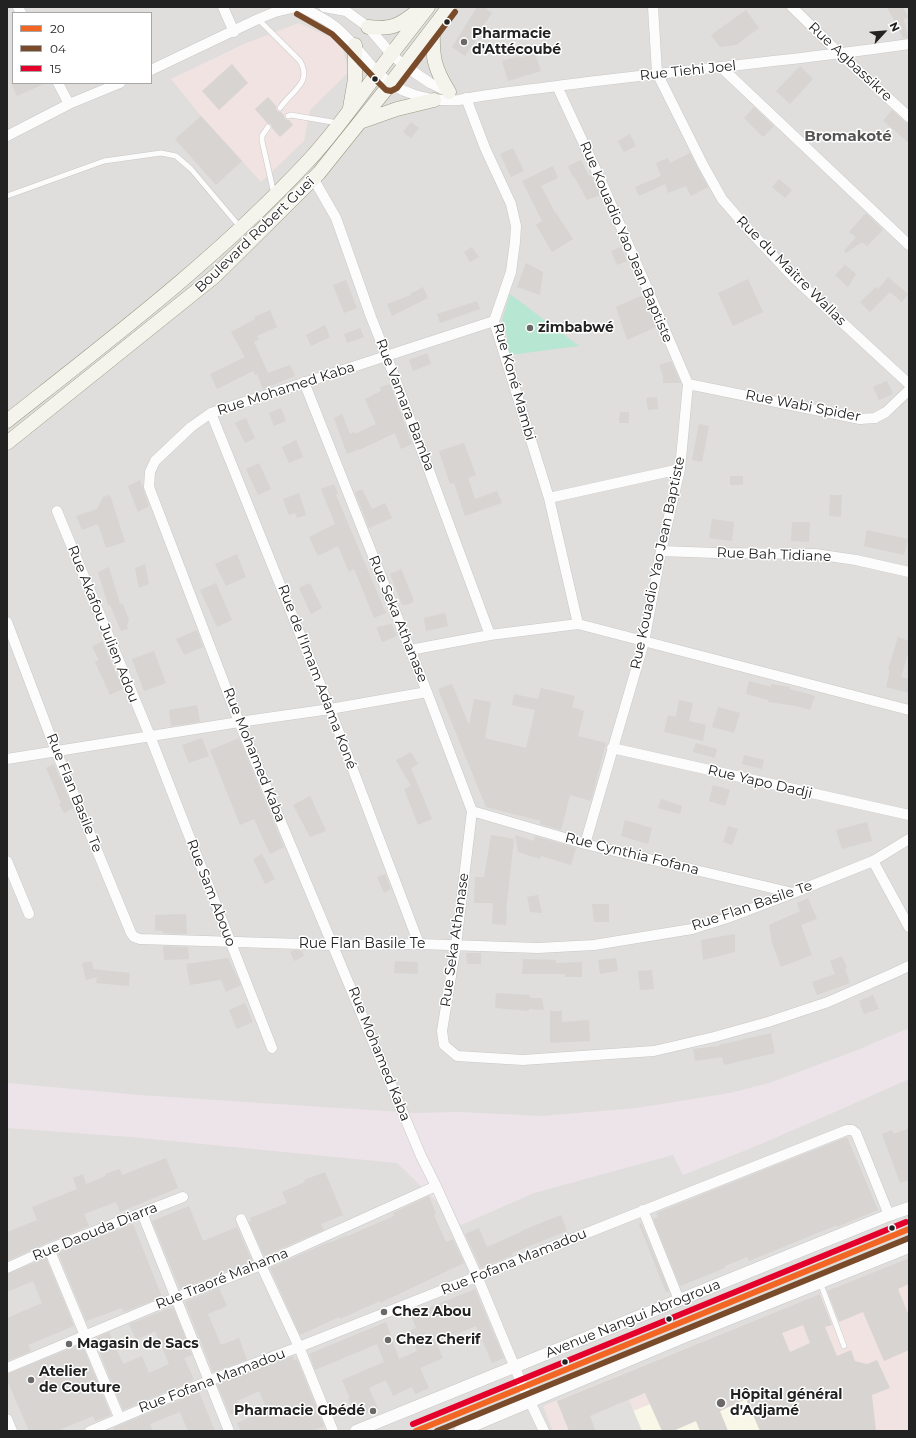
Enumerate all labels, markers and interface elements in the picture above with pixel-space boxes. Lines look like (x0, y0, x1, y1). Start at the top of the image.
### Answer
legend (12, 12, 152, 84)
north arrow (864, 12, 904, 52)
unlabelled marker (442, 17, 452, 27)
street label: Rue Agbassikre (805, 19, 895, 105)
text: N (887, 20, 903, 34)
text: 20 (50, 21, 65, 36)
place label: Pharmacie d'Attécoubé (472, 26, 561, 58)
marker: Pharmacie d'Attécoubé (459, 37, 469, 47)
text: 04 (50, 41, 66, 56)
street label: Rue Tiehi Joel (639, 58, 737, 84)
text: 15 (50, 61, 61, 76)
unlabelled marker (370, 74, 380, 84)
district label: Bromakoté (804, 128, 892, 146)
street label: Rue Kouadio Yao Jean Baptiste (576, 139, 676, 345)
street label: Boulevard Robert Gueï (192, 174, 318, 296)
street label: Rue du Maitre Wallas (733, 213, 849, 329)
place label: zimbabwé (538, 320, 614, 336)
street label: Rue Koné Mambi (489, 321, 539, 443)
marker: zimbabwé (525, 323, 535, 333)
street label: Rue Vamara Bamba (372, 336, 438, 474)
street label: Rue Mohamed Kaba (215, 359, 357, 419)
street label: Rue Wabi Spider (744, 387, 862, 425)
street label: Rue Kouadio Yao Jean Baptiste (627, 455, 689, 671)
street label: Rue Akafou Julien Adou (64, 543, 142, 705)
street label: Rue Bah Tidiane (716, 545, 832, 565)
street label: Rue Seka Athanase (365, 553, 431, 685)
street label: Rue de l'Imam Adama Koné (274, 582, 360, 772)
street label: Rue Mohamed Kaba (219, 685, 289, 825)
street label: Rue Flan Basile Te (42, 731, 106, 855)
street label: Rue Yapo Dadji (706, 762, 814, 802)
street label: Rue Cynthia Fofana (563, 829, 701, 879)
street label: Rue Sam Abouo (183, 837, 239, 949)
street label: Rue Seka Athanase (437, 872, 473, 1008)
street label: Rue Flan Basile Te (689, 877, 815, 935)
street label: Rue Flan Basile Te (299, 936, 425, 952)
street label: Rue Mohamed Kaba (344, 984, 414, 1124)
street label: Rue Daouda Diarra (30, 1199, 160, 1265)
unlabelled marker (887, 1223, 897, 1233)
street label: Rue Fofana Mamadou (439, 1225, 589, 1299)
street label: Rue Traoré Mahama (153, 1245, 291, 1313)
street label: Avenue Nangui Abrogroua (543, 1276, 723, 1362)
place label: Chez Abou (392, 1304, 471, 1320)
marker: Chez Abou (379, 1307, 389, 1317)
unlabelled marker (664, 1314, 674, 1324)
place label: Chez Cherif (396, 1332, 481, 1348)
marker: Chez Cherif (383, 1335, 393, 1345)
place label: Magasin de Sacs (77, 1336, 199, 1352)
marker: Magasin de Sacs (64, 1339, 74, 1349)
street label: Rue Fofana Mamadou (136, 1345, 288, 1417)
unlabelled marker (560, 1357, 570, 1367)
place label: Atelier de Couture (39, 1364, 121, 1396)
marker: Atelier de Couture (26, 1375, 36, 1385)
place label: Hôpital général d'Adjamé (730, 1387, 843, 1420)
marker: Hôpital général d'Adjamé (715, 1397, 727, 1409)
place label: Pharmacie Gbédé (234, 1403, 365, 1419)
marker: Pharmacie Gbédé (368, 1406, 378, 1416)

